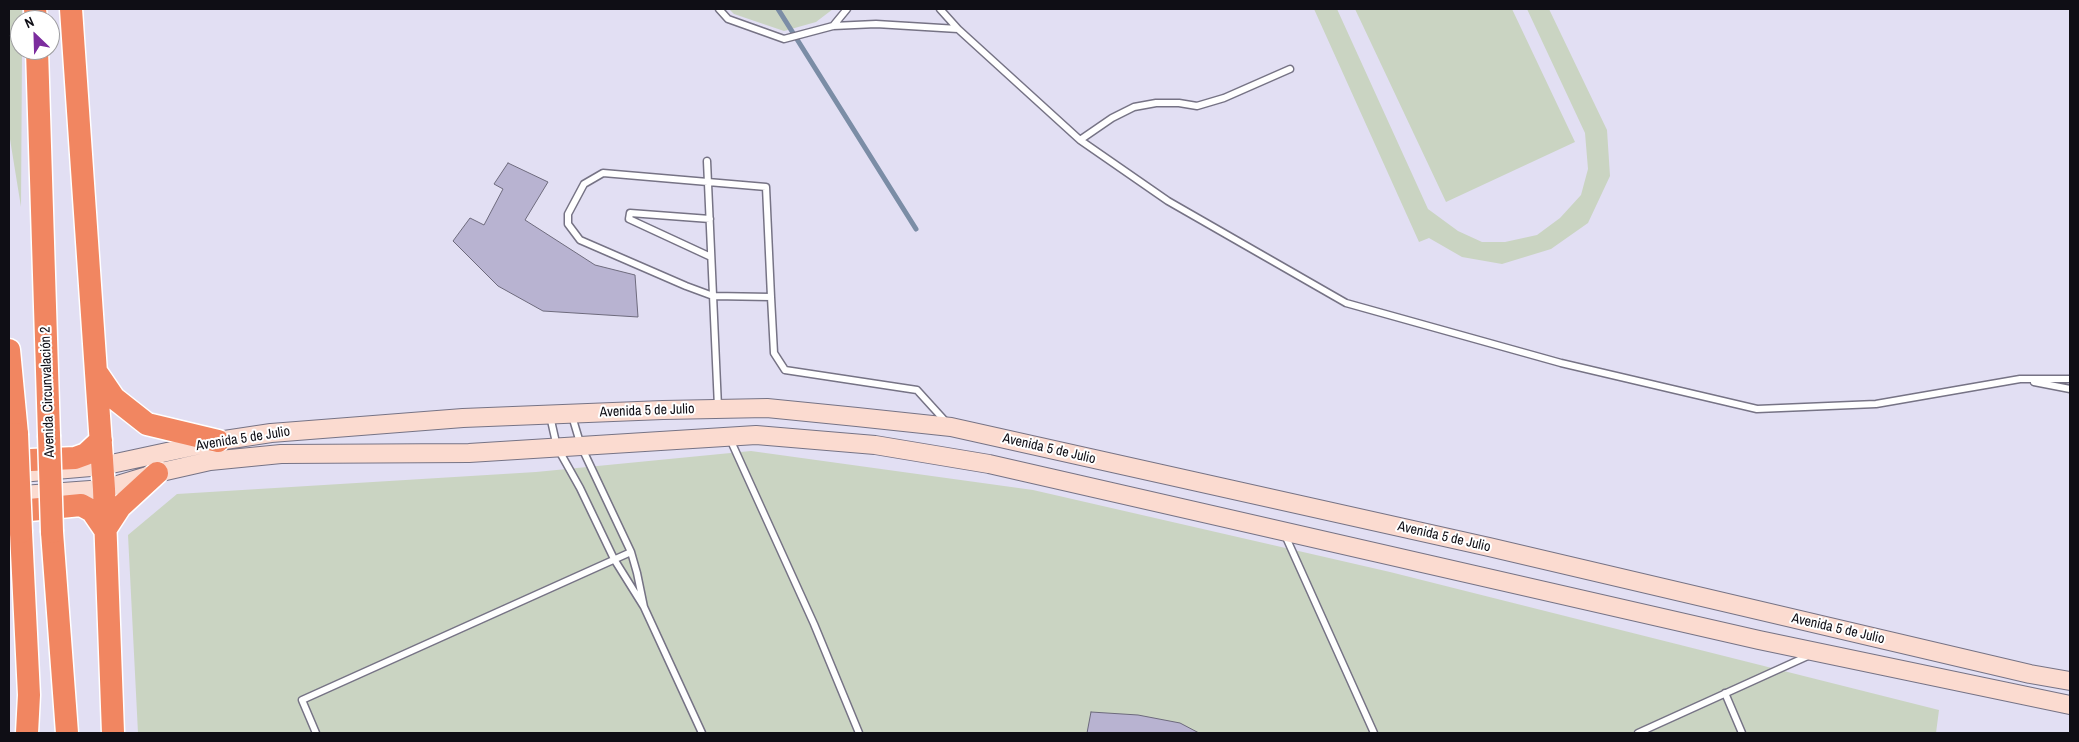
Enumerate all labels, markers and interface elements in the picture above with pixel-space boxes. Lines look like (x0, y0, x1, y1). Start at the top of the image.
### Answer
north arrow (10, 10, 60, 60)
text: N (22, 12, 37, 32)
street label: Avenida Circunvalación 2 (37, 326, 59, 458)
street label: Avenida 5 de Julio (599, 401, 695, 421)
street label: Avenida 5 de Julio (195, 423, 291, 455)
street label: Avenida 5 de Julio (1001, 430, 1097, 468)
street label: Avenida 5 de Julio (1396, 518, 1492, 556)
street label: Avenida 5 de Julio (1790, 610, 1886, 648)

